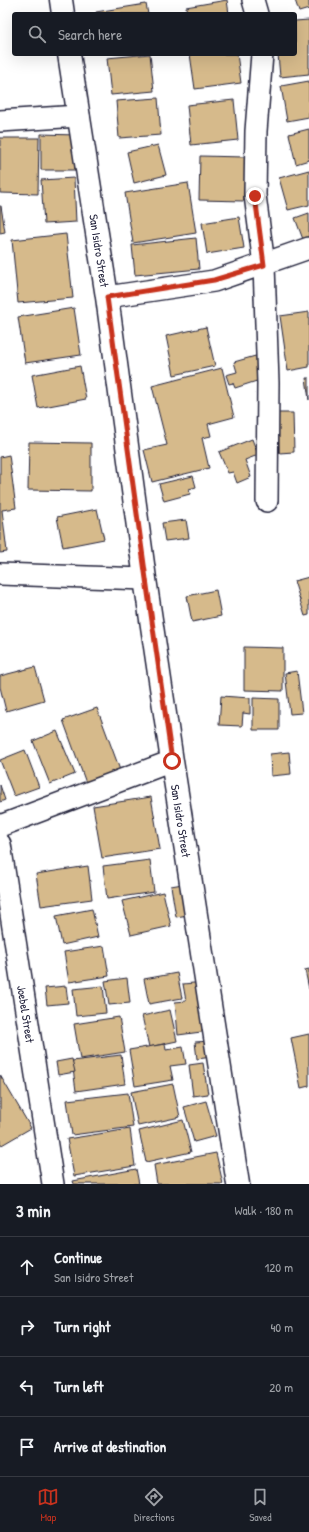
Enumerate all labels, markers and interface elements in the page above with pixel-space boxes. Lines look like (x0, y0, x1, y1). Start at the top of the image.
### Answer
search box (12, 12, 297, 56)
icon: search (26, 23, 48, 45)
text: Search here (58, 24, 122, 45)
route end (246, 187, 264, 205)
street label: San Isidro Street (86, 213, 114, 289)
route start (163, 752, 181, 770)
street label: San Isidro Street (167, 783, 196, 859)
street label: Joebel Street (14, 984, 39, 1045)
text: 3 min (16, 1199, 51, 1222)
text: Walk · 180 m (234, 1201, 293, 1219)
text: Continue (54, 1247, 102, 1268)
icon: ahead (16, 1256, 38, 1278)
text: 120 m (265, 1258, 293, 1276)
text: San Isidro Street (54, 1268, 133, 1286)
icon: right (16, 1316, 38, 1338)
text: Turn right (54, 1316, 110, 1337)
text: 40 m (270, 1318, 293, 1336)
icon: left (16, 1376, 38, 1398)
text: Turn left (54, 1376, 104, 1397)
text: 20 m (269, 1378, 293, 1396)
icon: arrive (16, 1436, 38, 1458)
text: Arrive at destination (54, 1436, 166, 1457)
tab: Map (37, 1486, 59, 1524)
tab: Directions (134, 1486, 175, 1524)
tab: Saved (249, 1486, 272, 1524)

